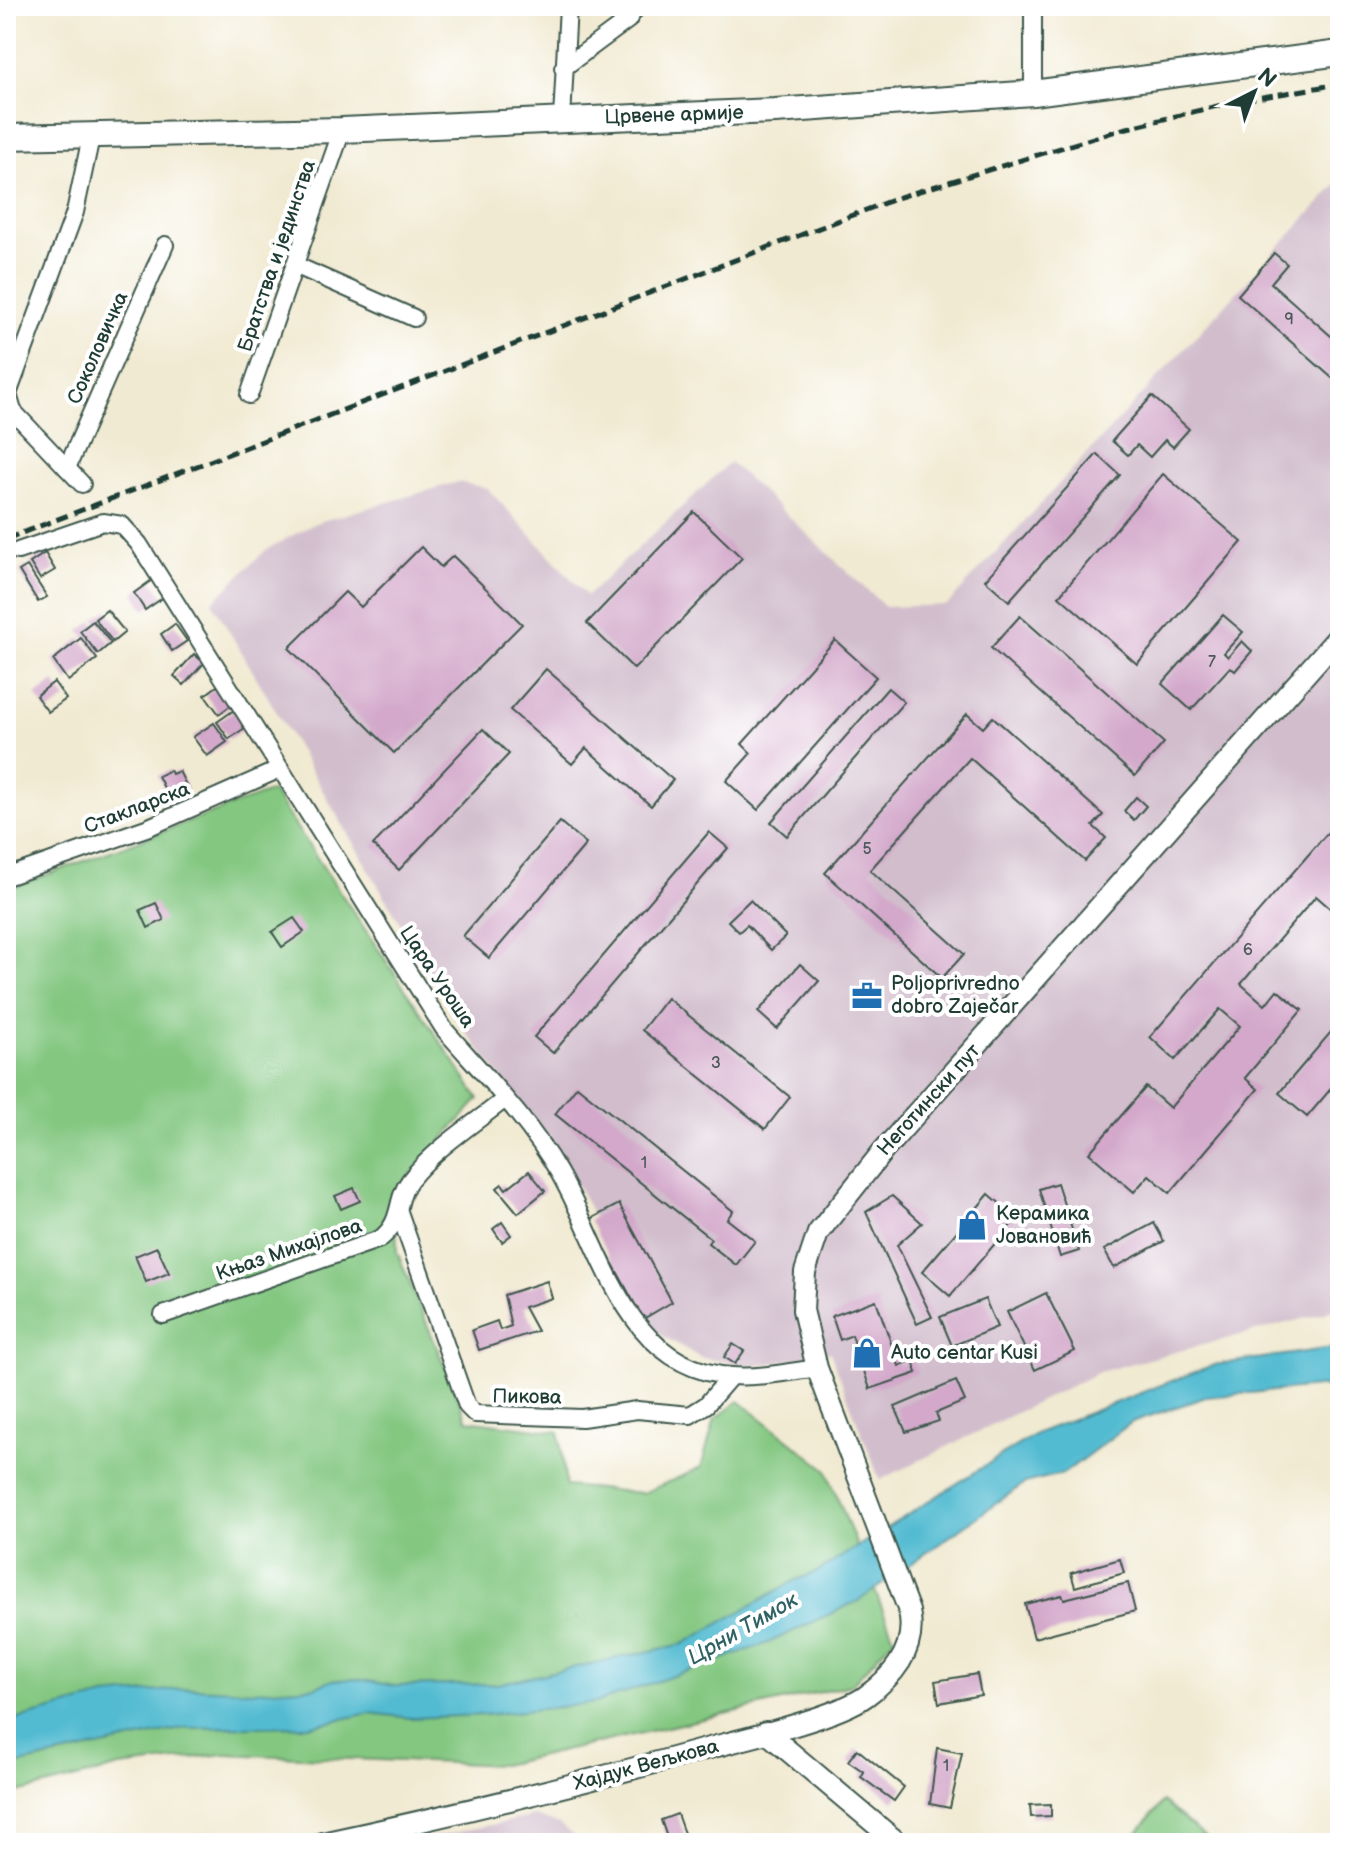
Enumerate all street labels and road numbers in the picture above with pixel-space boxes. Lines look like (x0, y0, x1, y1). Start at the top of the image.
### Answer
street label: Црвене армије (604, 101, 744, 129)
street label: Братства и јединства (233, 157, 321, 355)
street label: Соколовичка (63, 288, 134, 408)
street label: Стакларска (81, 777, 193, 839)
street label: Цара Уроша (394, 922, 480, 1033)
street label: Неготински пут (872, 1039, 986, 1161)
street label: Књаз Михајлова (213, 1214, 365, 1286)
street label: Пикова (492, 1384, 562, 1410)
street label: Хајдук Вељкова (571, 1734, 721, 1796)

